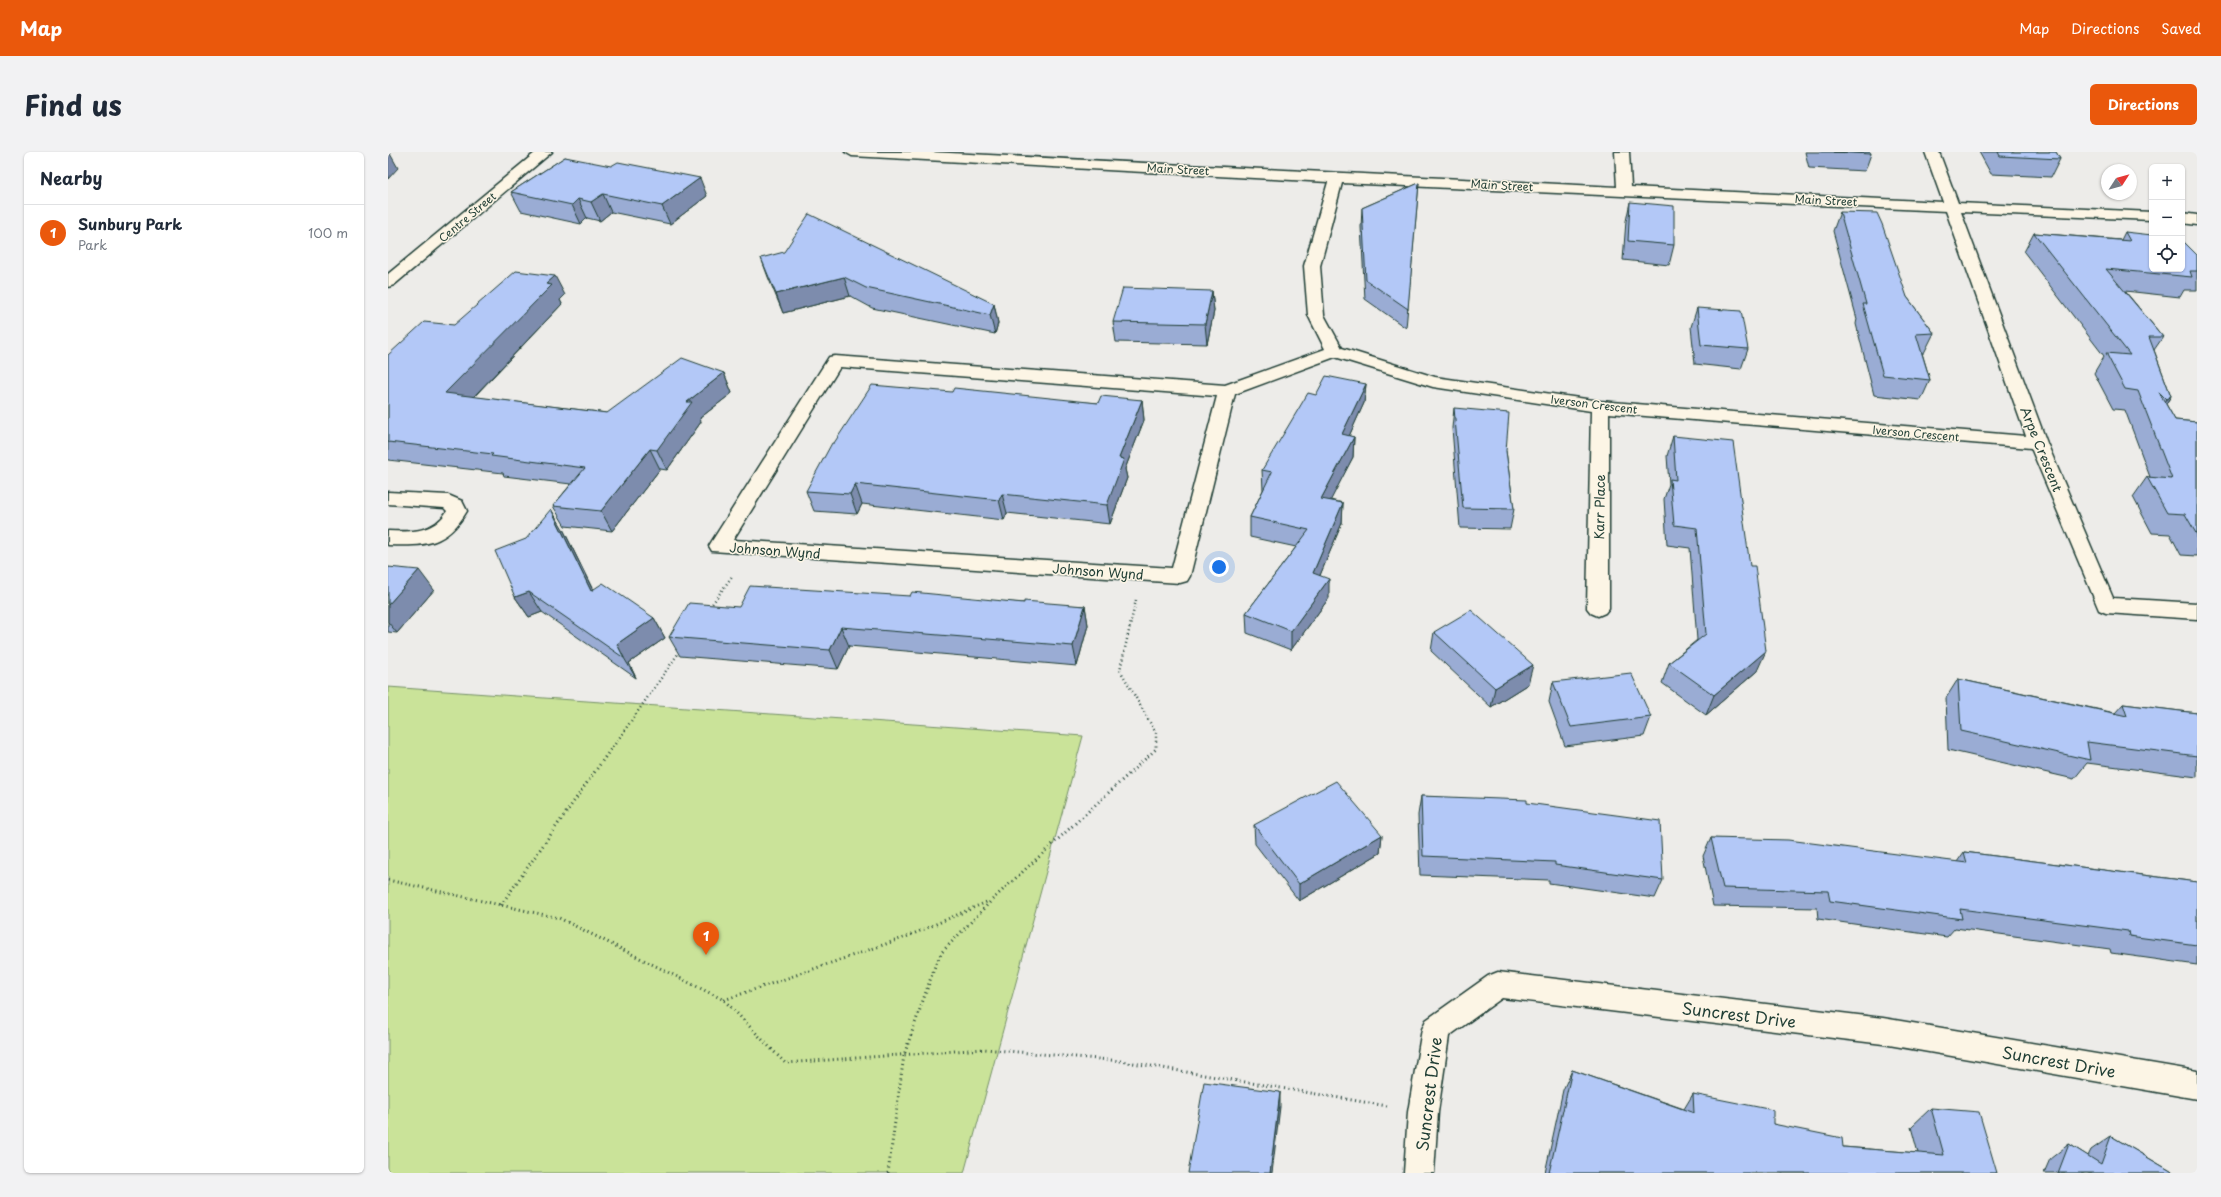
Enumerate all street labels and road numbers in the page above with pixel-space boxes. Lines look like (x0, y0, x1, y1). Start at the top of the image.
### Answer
street label: Main Street (1146, 159, 1210, 179)
street label: Main Street (1470, 175, 1534, 195)
street label: Centre Street (435, 188, 499, 246)
street label: Main Street (1794, 190, 1858, 210)
street label: Iverson Crescent (1550, 390, 1639, 418)
street label: Arpe Crescent (2016, 404, 2068, 494)
street label: Iverson Crescent (1872, 421, 1961, 445)
street label: Karr Place (1589, 474, 1609, 540)
street label: Johnson Wynd (729, 537, 821, 563)
street label: Johnson Wynd (1052, 558, 1144, 584)
street label: Suncrest Drive (1681, 995, 1797, 1033)
street label: Suncrest Drive (1409, 1036, 1447, 1152)
street label: Suncrest Drive (2000, 1039, 2118, 1083)

